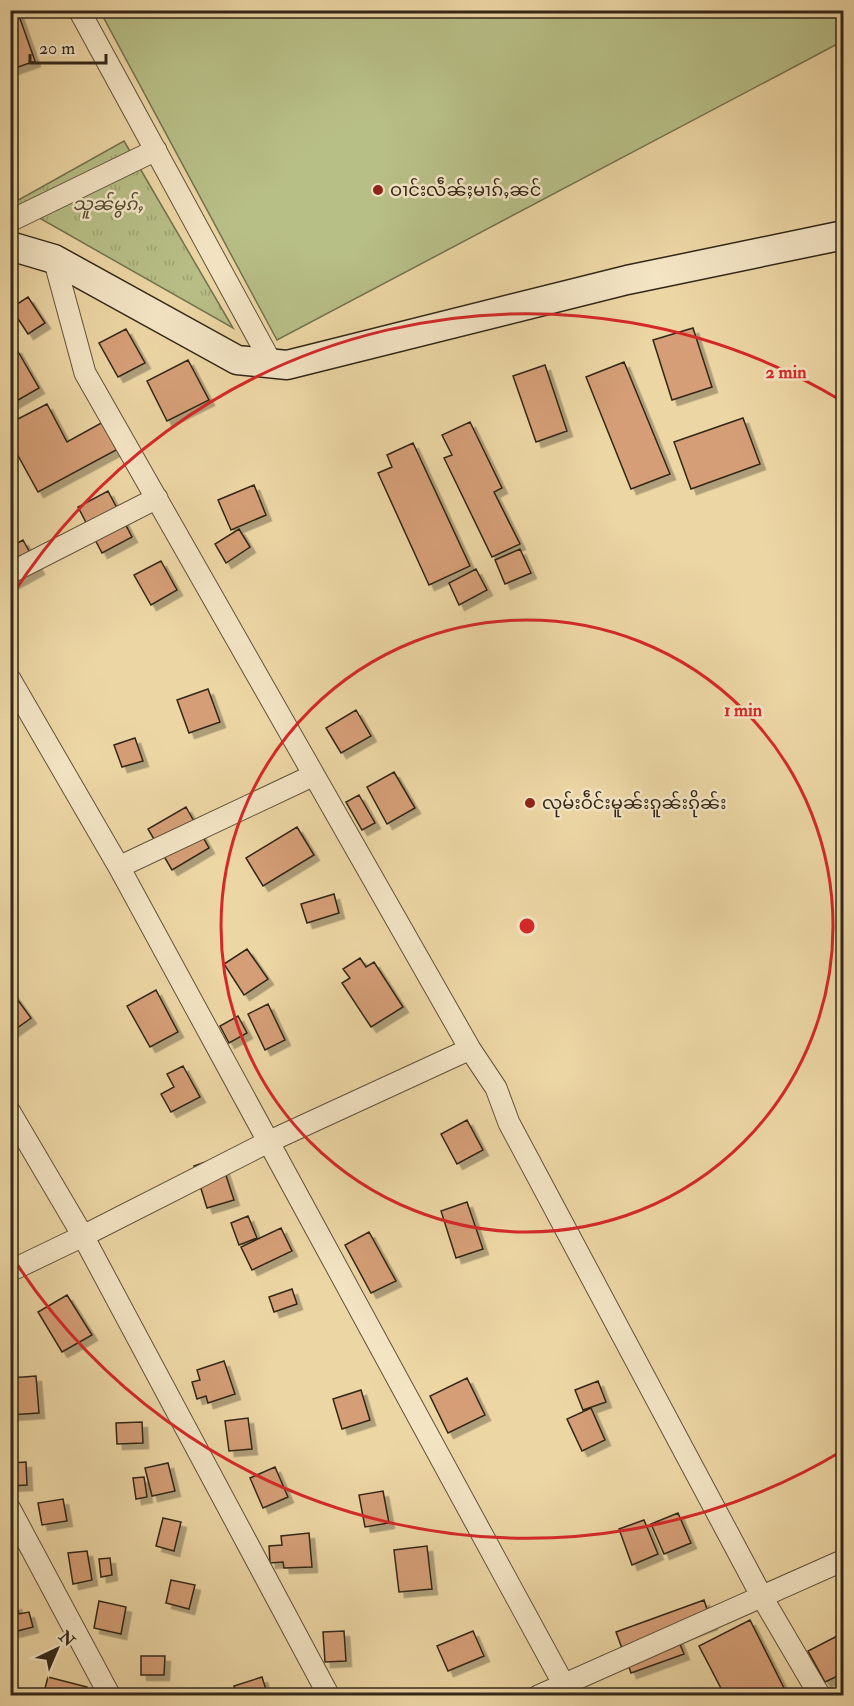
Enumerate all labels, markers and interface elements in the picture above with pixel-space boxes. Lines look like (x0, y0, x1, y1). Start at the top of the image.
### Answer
scale bar (30, 27, 106, 65)
text: 20 m (39, 37, 75, 60)
place label: ဝၢင်းလဵၼ်ႈမၢၵ်ႇၼင် (390, 176, 541, 202)
marker: ဝၢင်းလဵၼ်ႈမၢၵ်ႇၼင် (371, 183, 385, 197)
park label: သူၼ်မွၵ်ႇ (72, 191, 144, 219)
text: 2 min (766, 361, 807, 384)
text: 1 min (724, 699, 763, 722)
place label: လုမ်းဝဵင်းမူၼ်းၵူၼ်းၵိုၼ်း (542, 789, 727, 818)
marker: လုမ်းဝဵင်းမူၼ်းၵူၼ်းၵိုၼ်း (523, 796, 537, 810)
centre of rings (517, 916, 537, 936)
north arrow (27, 1619, 87, 1679)
text: N (54, 1626, 79, 1652)

